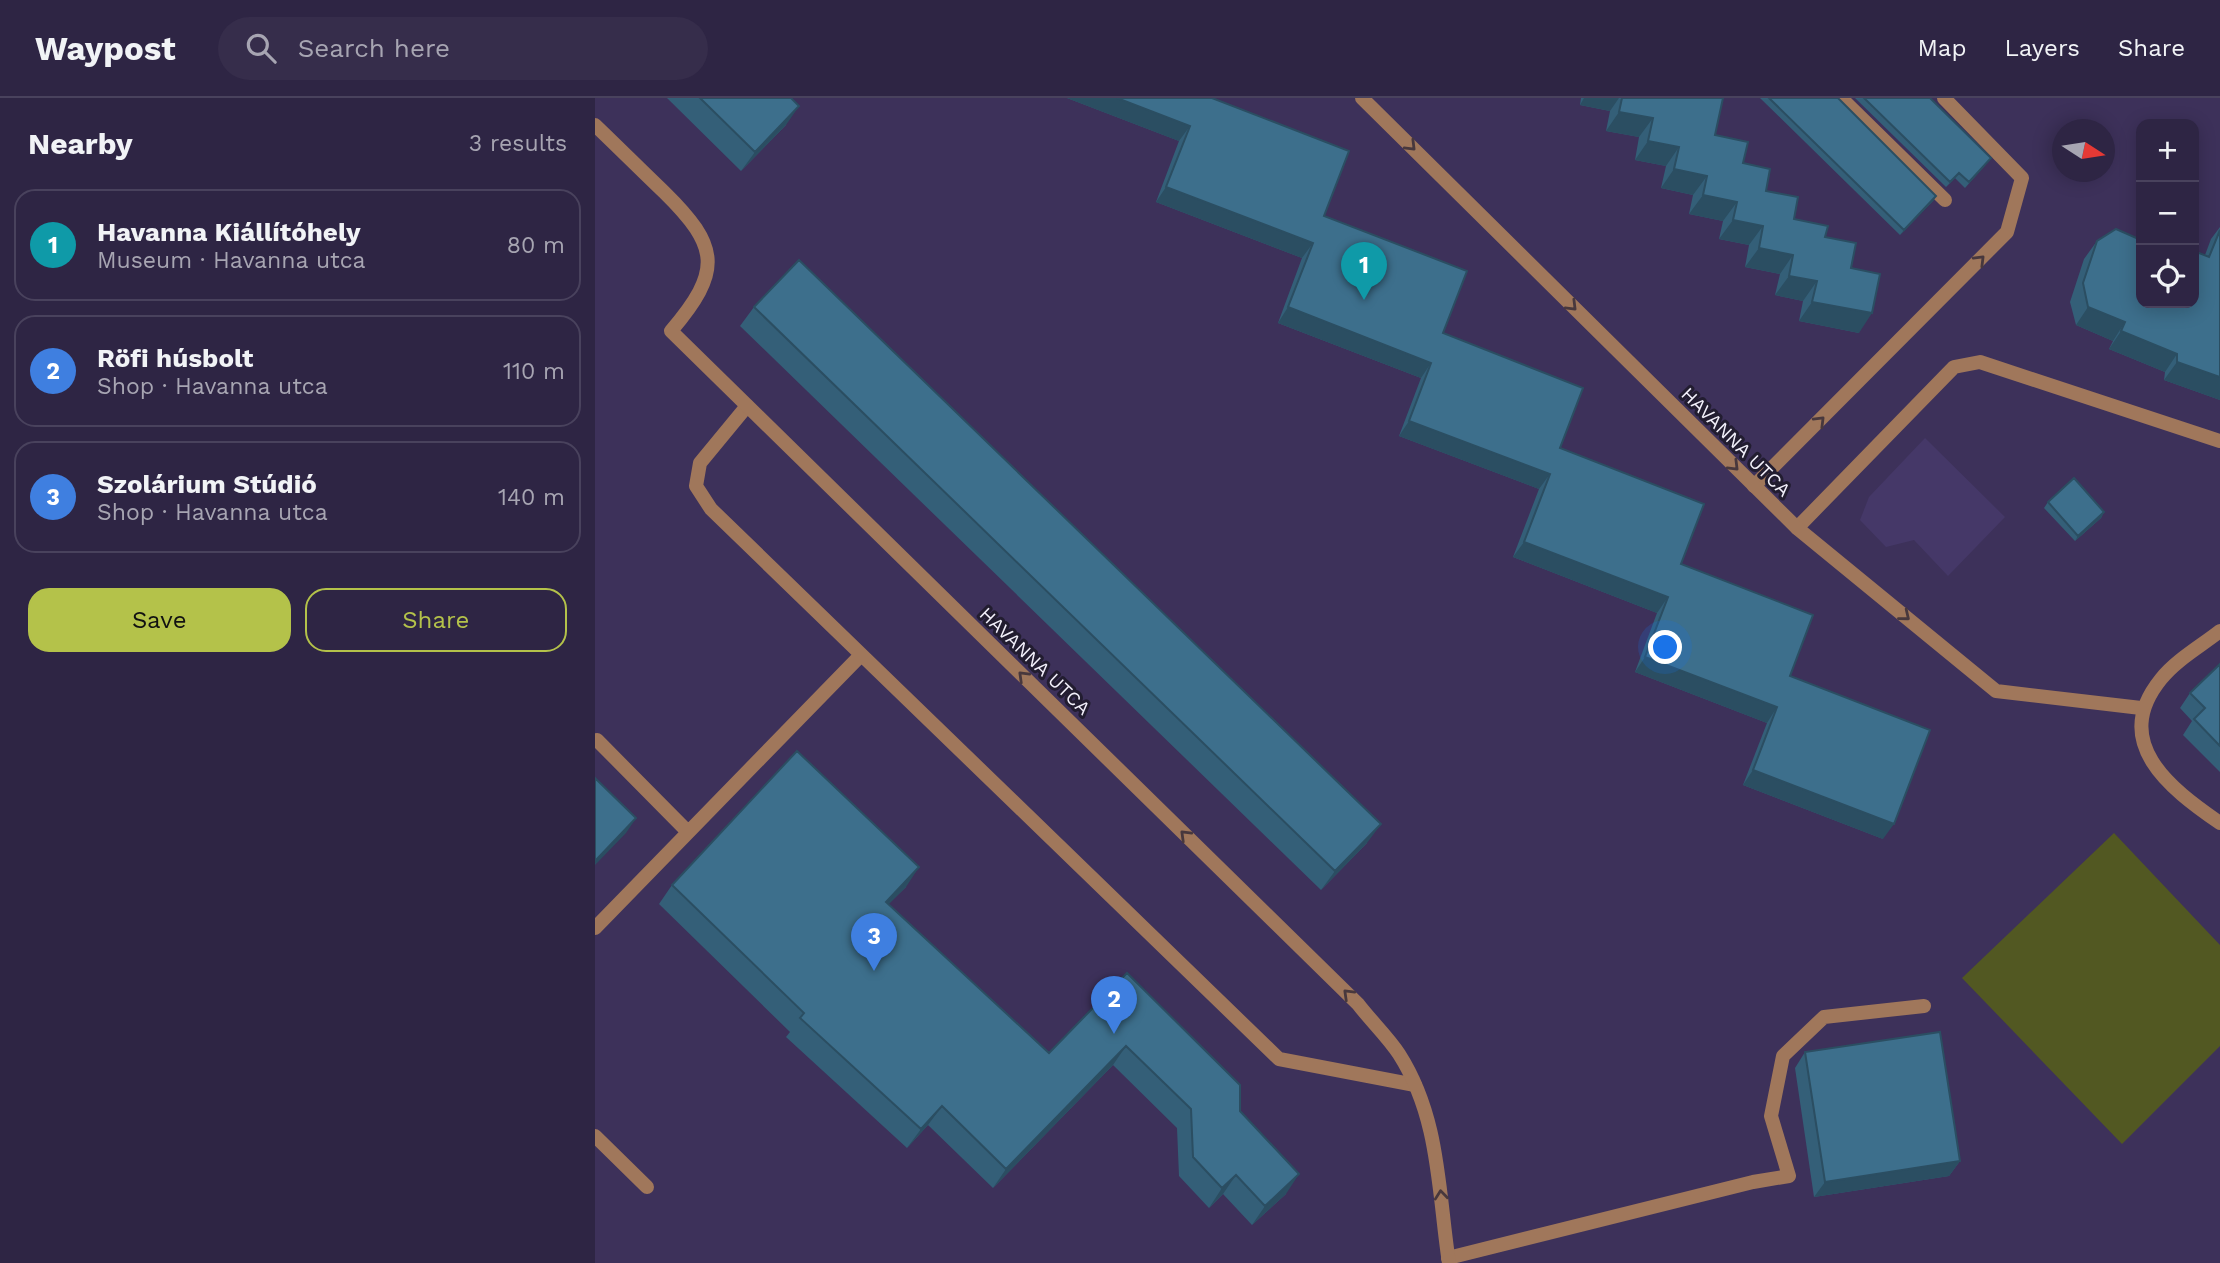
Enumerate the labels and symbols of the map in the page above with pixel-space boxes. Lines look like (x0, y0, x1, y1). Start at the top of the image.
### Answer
north arrow (2052, 119, 2115, 182)
one-way arrow (1402, 138, 1415, 151)
pin: 1 (1341, 242, 1387, 300)
one-way arrow (1972, 255, 1985, 268)
one-way arrow (1564, 298, 1577, 311)
street label: HAVANNA UTCA (1676, 382, 1796, 502)
one-way arrow (1811, 416, 1824, 429)
one-way arrow (1725, 458, 1738, 471)
street label: HAVANNA UTCA (975, 602, 1096, 720)
one-way arrow (1897, 608, 1909, 621)
your location (1648, 630, 1682, 664)
one-way arrow (1018, 672, 1031, 685)
one-way arrow (1181, 831, 1194, 844)
pin: 3 (851, 913, 897, 971)
pin: 2 (1091, 976, 1137, 1034)
one-way arrow (1343, 990, 1356, 1003)
one-way arrow (1434, 1189, 1449, 1200)

